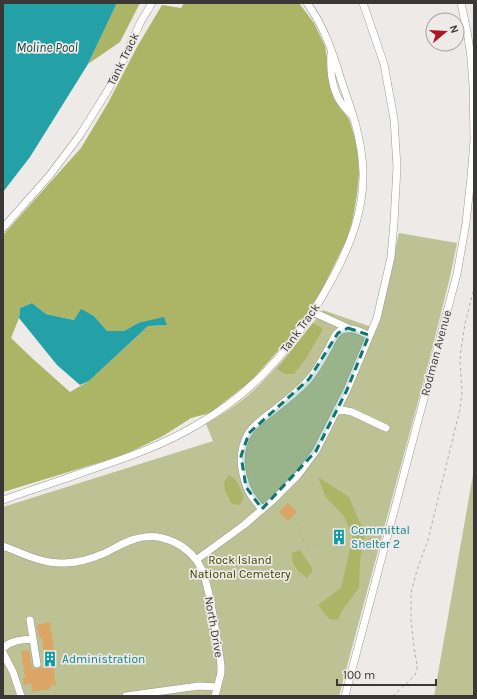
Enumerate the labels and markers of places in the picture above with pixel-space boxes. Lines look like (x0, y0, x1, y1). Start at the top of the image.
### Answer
place label: Committal Shelter 2 (351, 523, 410, 551)
building icon: Committal Shelter 2 (330, 528, 348, 546)
building icon: Administration (41, 650, 59, 668)
place label: Administration (62, 652, 145, 666)

